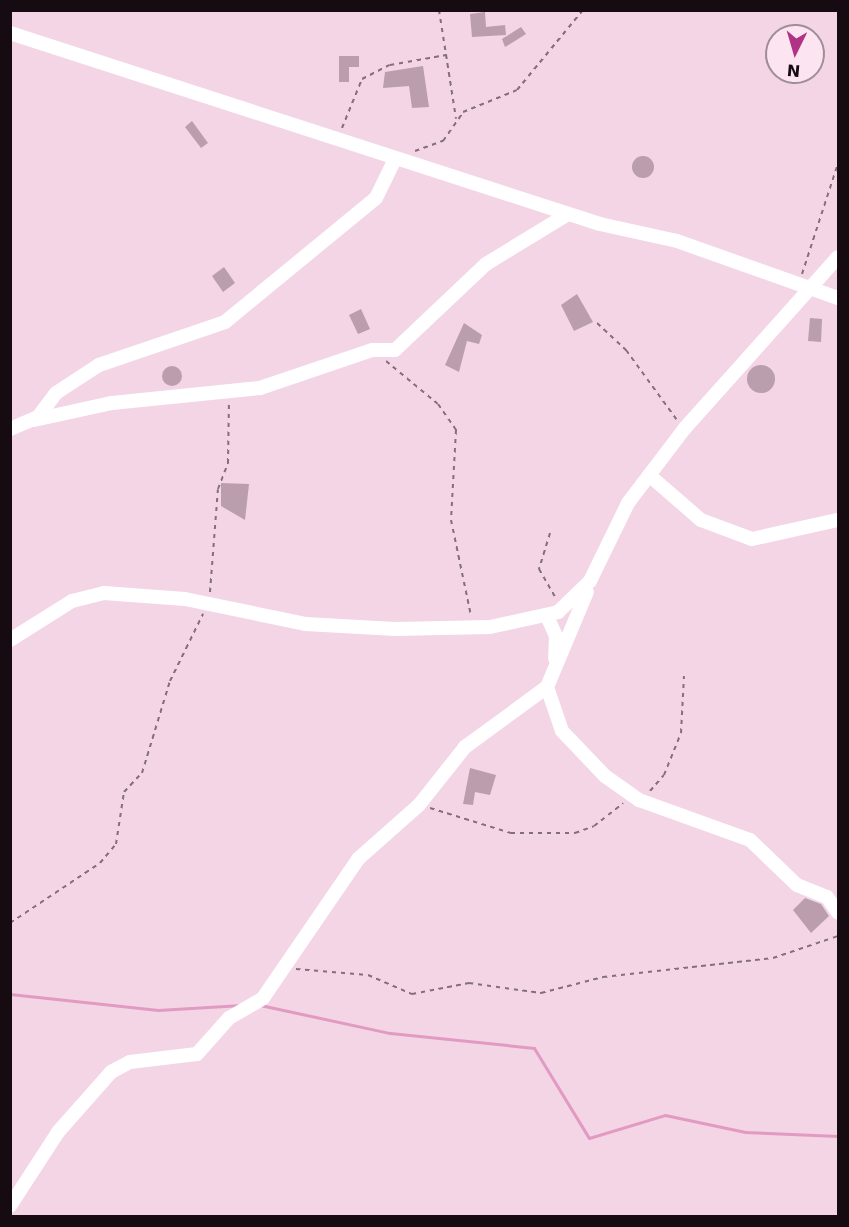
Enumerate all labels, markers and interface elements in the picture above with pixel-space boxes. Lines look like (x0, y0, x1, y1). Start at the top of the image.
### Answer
north arrow (765, 24, 825, 84)
text: N (786, 60, 801, 80)

